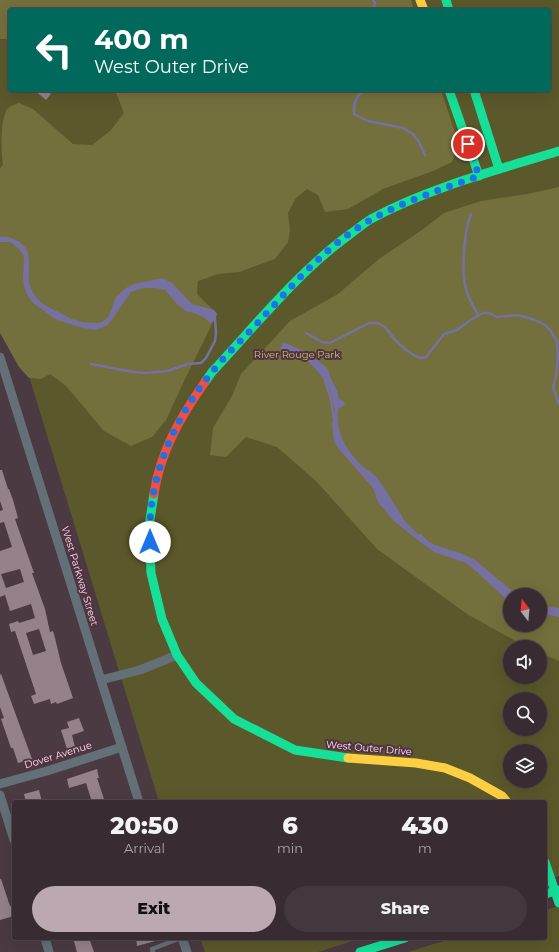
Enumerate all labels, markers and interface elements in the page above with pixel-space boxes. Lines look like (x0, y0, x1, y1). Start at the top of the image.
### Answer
text: 400 m (94, 22, 189, 56)
icon: left (28, 24, 80, 76)
text: West Outer Drive (94, 56, 249, 78)
pin (451, 127, 485, 161)
icon: arrive (457, 133, 479, 155)
park label: River Rouge Park (254, 348, 340, 361)
position arrow (129, 521, 171, 563)
street label: West Parkway Street (59, 525, 101, 627)
north arrow (503, 588, 547, 632)
map controls (503, 588, 547, 788)
button: sound (503, 640, 547, 684)
button: search (503, 692, 547, 736)
street label: West Outer Drive (326, 738, 412, 758)
street label: Dover Avenue (23, 739, 93, 771)
button: layers (503, 744, 547, 788)
text: 20:50 (110, 811, 179, 840)
text: 6 (282, 811, 298, 840)
text: 430 (401, 811, 449, 840)
text: Arrival (124, 840, 165, 856)
text: min (277, 840, 303, 856)
text: m (418, 840, 432, 856)
button: Exit (32, 886, 276, 932)
button: Share (284, 886, 527, 932)

